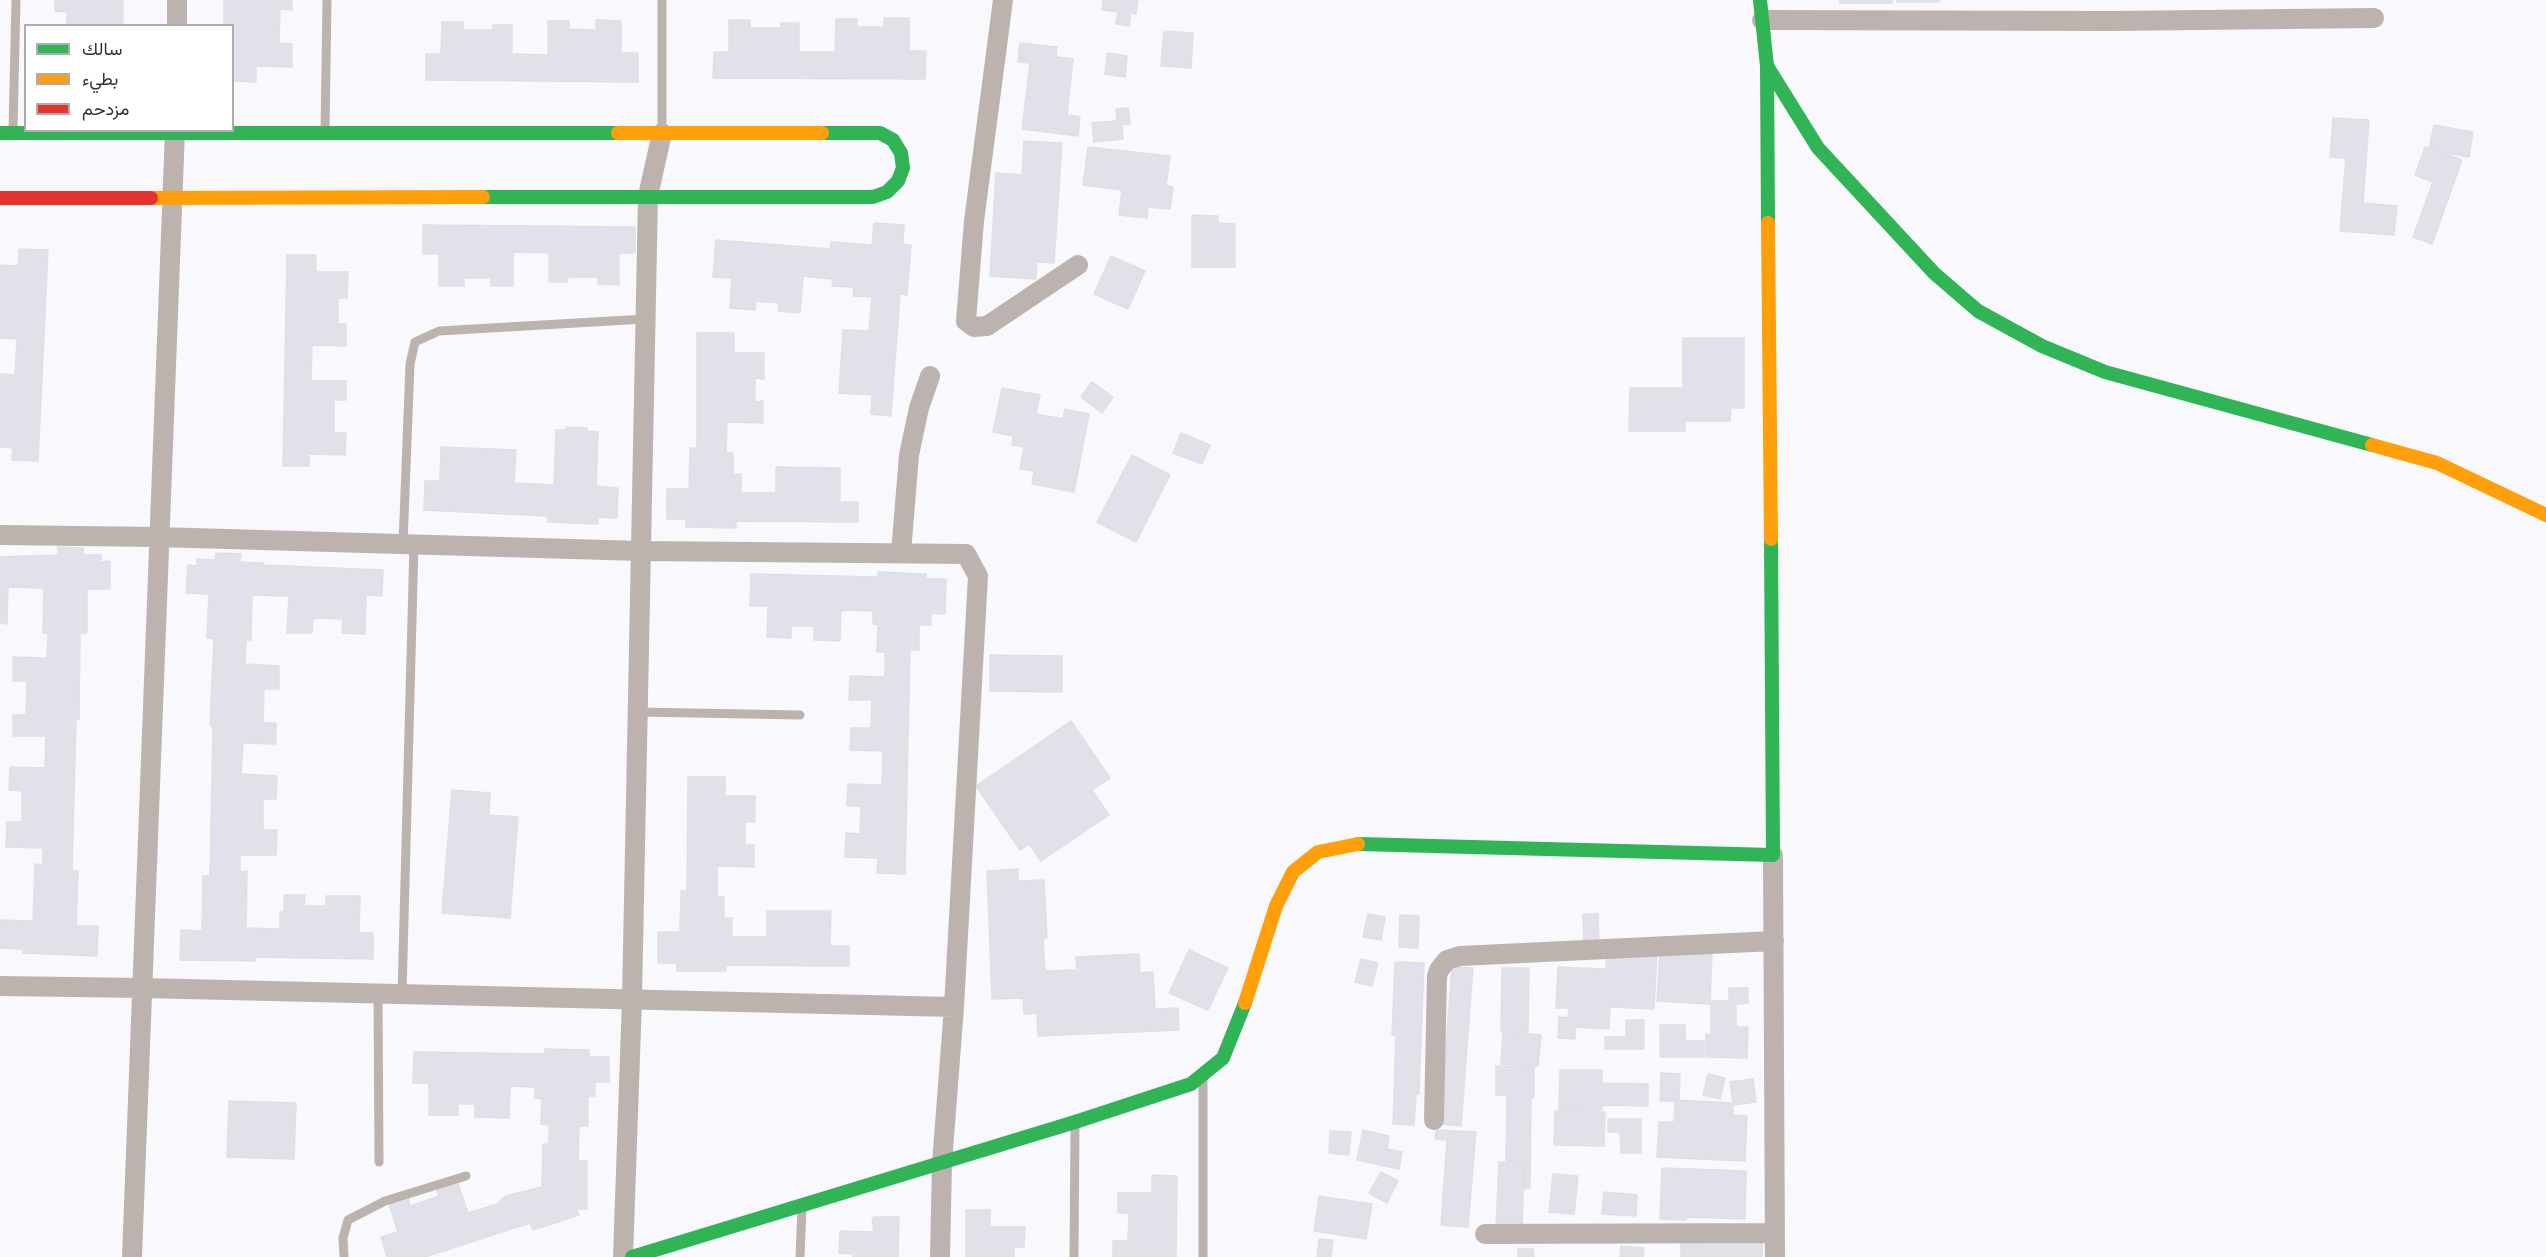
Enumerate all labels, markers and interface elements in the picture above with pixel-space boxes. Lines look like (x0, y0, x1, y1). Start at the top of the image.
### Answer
legend (24, 24, 234, 132)
text: سالك (82, 34, 122, 61)
text: بطيء (82, 64, 118, 91)
text: مزدحم (82, 94, 129, 121)

